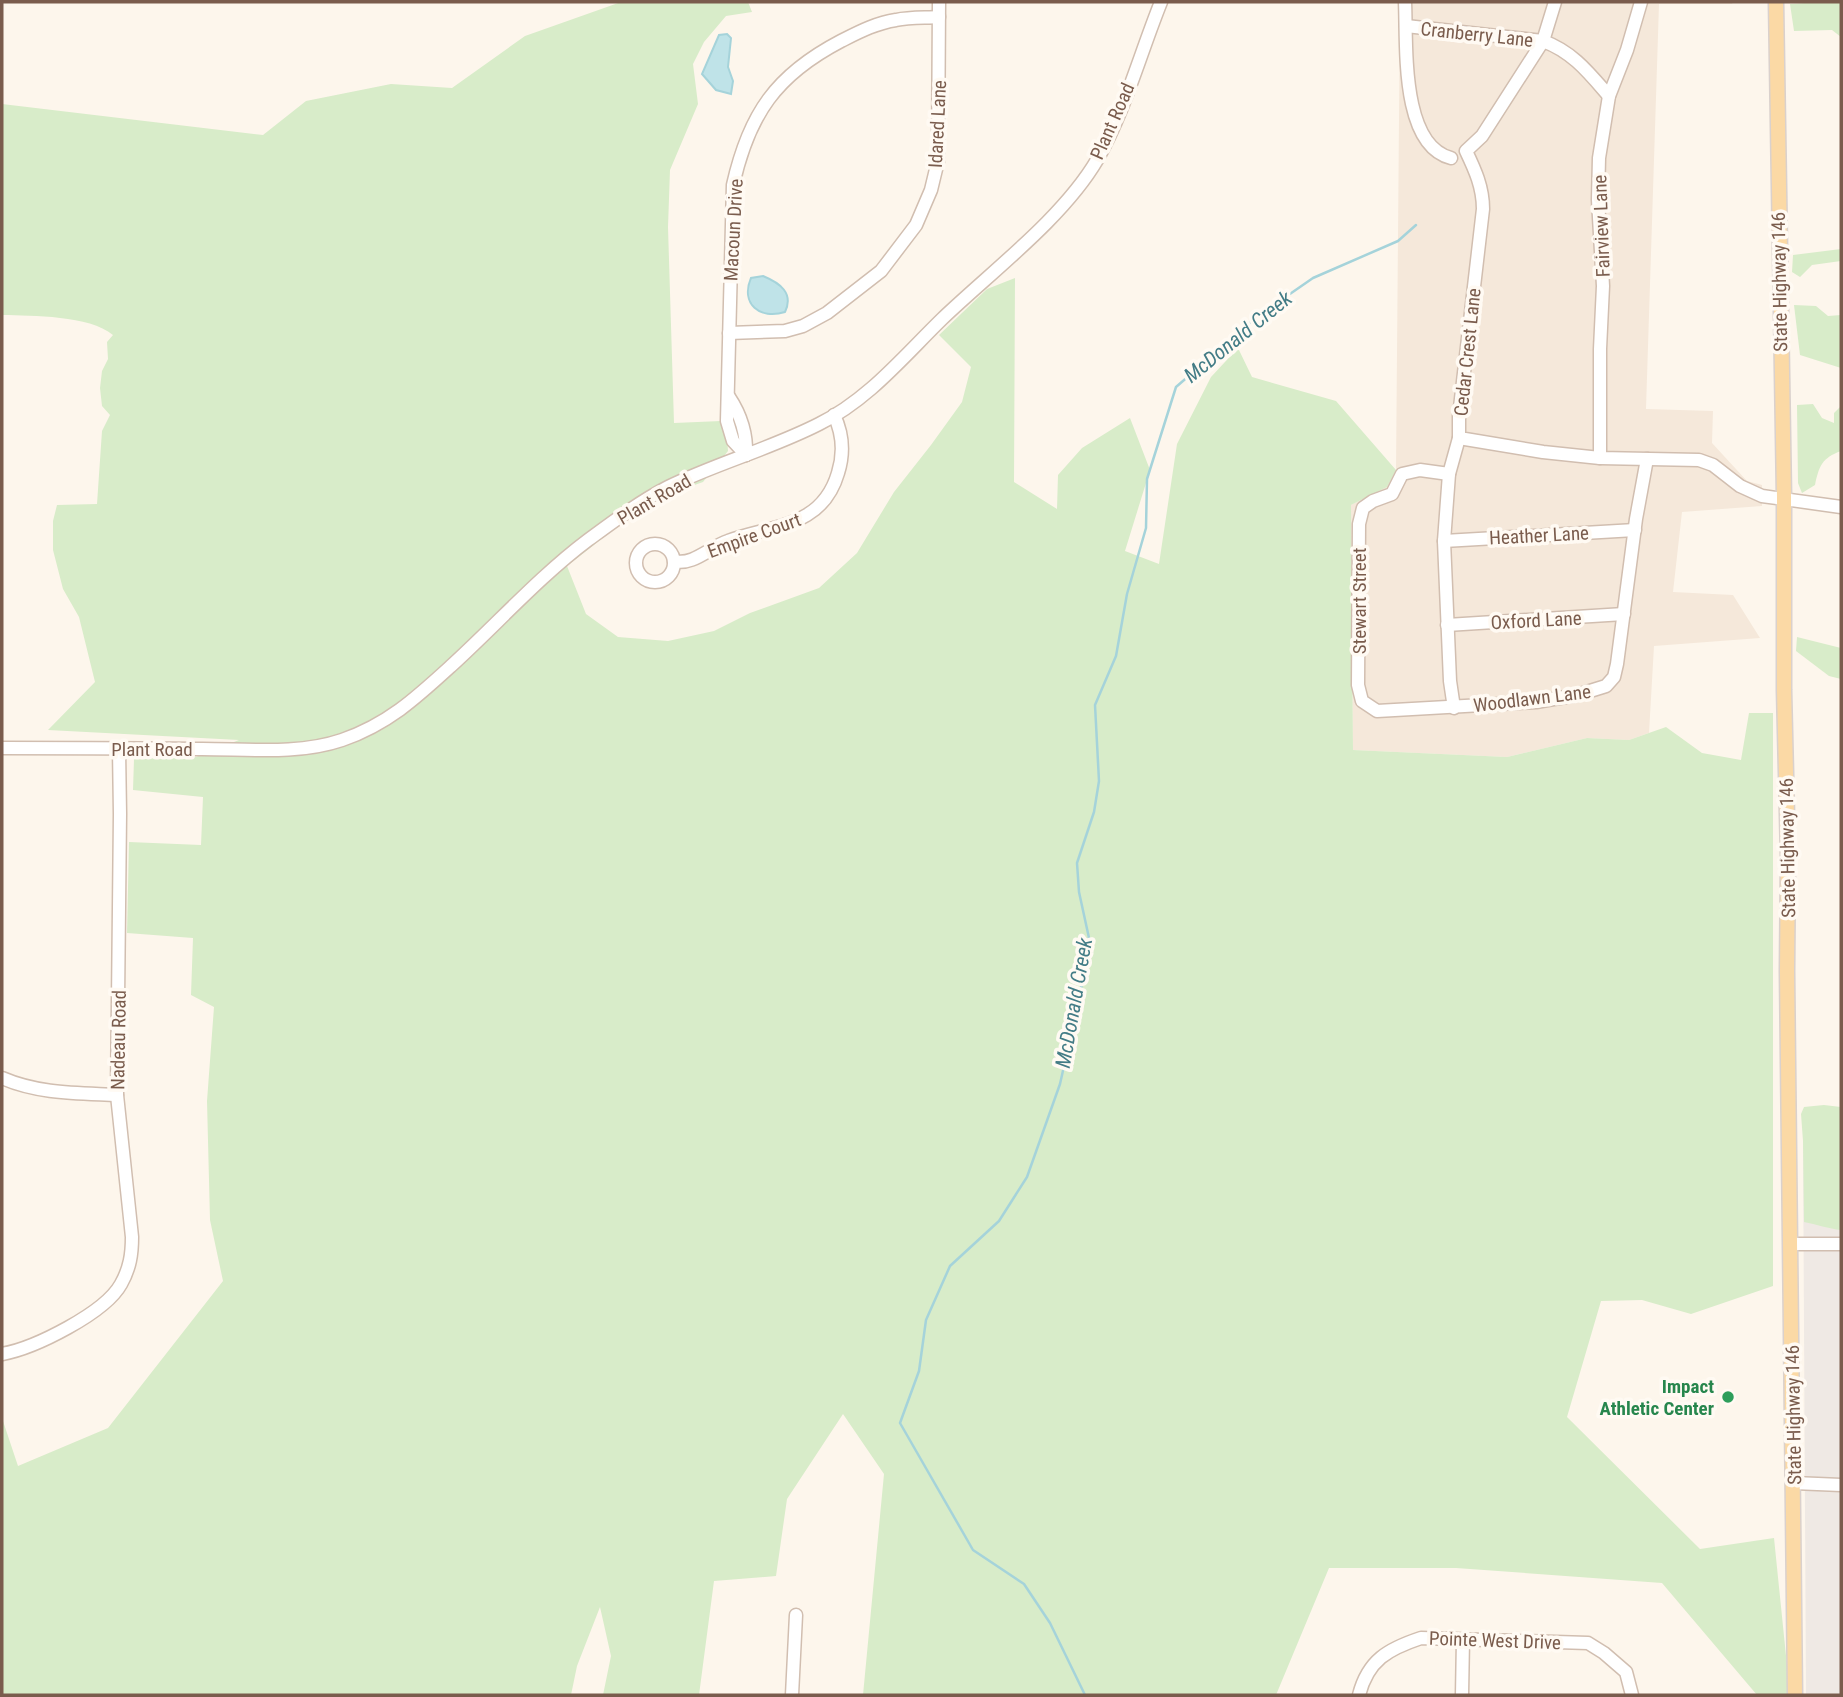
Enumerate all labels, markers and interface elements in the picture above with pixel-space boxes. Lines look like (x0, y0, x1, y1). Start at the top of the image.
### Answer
street label: Cranberry Lane (1420, 17, 1534, 52)
street label: Idared Lane (924, 79, 951, 168)
street label: Plant Road (1085, 79, 1140, 163)
street label: Fairview Lane (1588, 174, 1615, 278)
street label: Macoun Drive (719, 178, 748, 282)
street label: State Highway 146 (1767, 212, 1792, 352)
water label: McDonald Creek (1179, 286, 1297, 388)
street label: Cedar Crest Lane (1449, 287, 1486, 417)
street label: Plant Road (613, 469, 695, 530)
street label: Empire Court (704, 508, 804, 563)
street label: Heather Lane (1489, 521, 1590, 550)
street label: Stewart Street (1348, 548, 1371, 654)
street label: Oxford Lane (1490, 607, 1582, 634)
street label: Woodlawn Lane (1472, 680, 1592, 717)
street label: Plant Road (111, 738, 193, 761)
street label: State Highway 146 (1775, 778, 1800, 918)
water label: McDonald Creek (1051, 935, 1097, 1070)
street label: Nadeau Road (106, 990, 131, 1090)
street label: State Highway 146 (1781, 1345, 1806, 1485)
place label: Impact Athletic Center (1600, 1375, 1714, 1420)
marker: Impact Athletic Center (1720, 1389, 1736, 1405)
street label: Pointe West Drive (1429, 1627, 1561, 1654)

